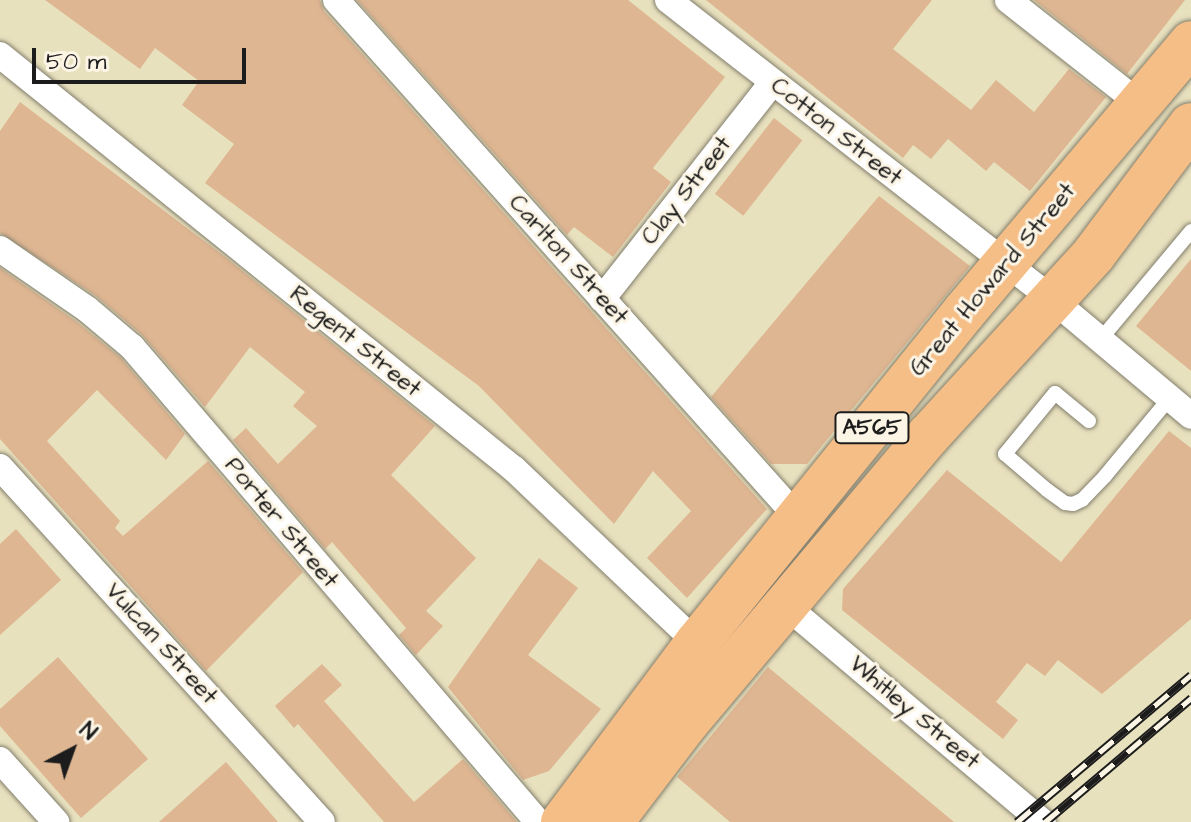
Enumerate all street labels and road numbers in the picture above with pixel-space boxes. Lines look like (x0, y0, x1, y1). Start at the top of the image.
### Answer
street label: Cotton Street (764, 72, 908, 192)
street label: Clay Street (636, 131, 738, 251)
street label: Great Howard Street (904, 178, 1082, 382)
street label: Carlton Street (502, 189, 634, 331)
street label: Regent Street (283, 280, 427, 404)
road number: A565 (834, 410, 910, 446)
street label: Porter Street (218, 452, 344, 594)
street label: Vulcan Street (99, 577, 223, 711)
street label: Whitley Street (843, 650, 985, 776)

